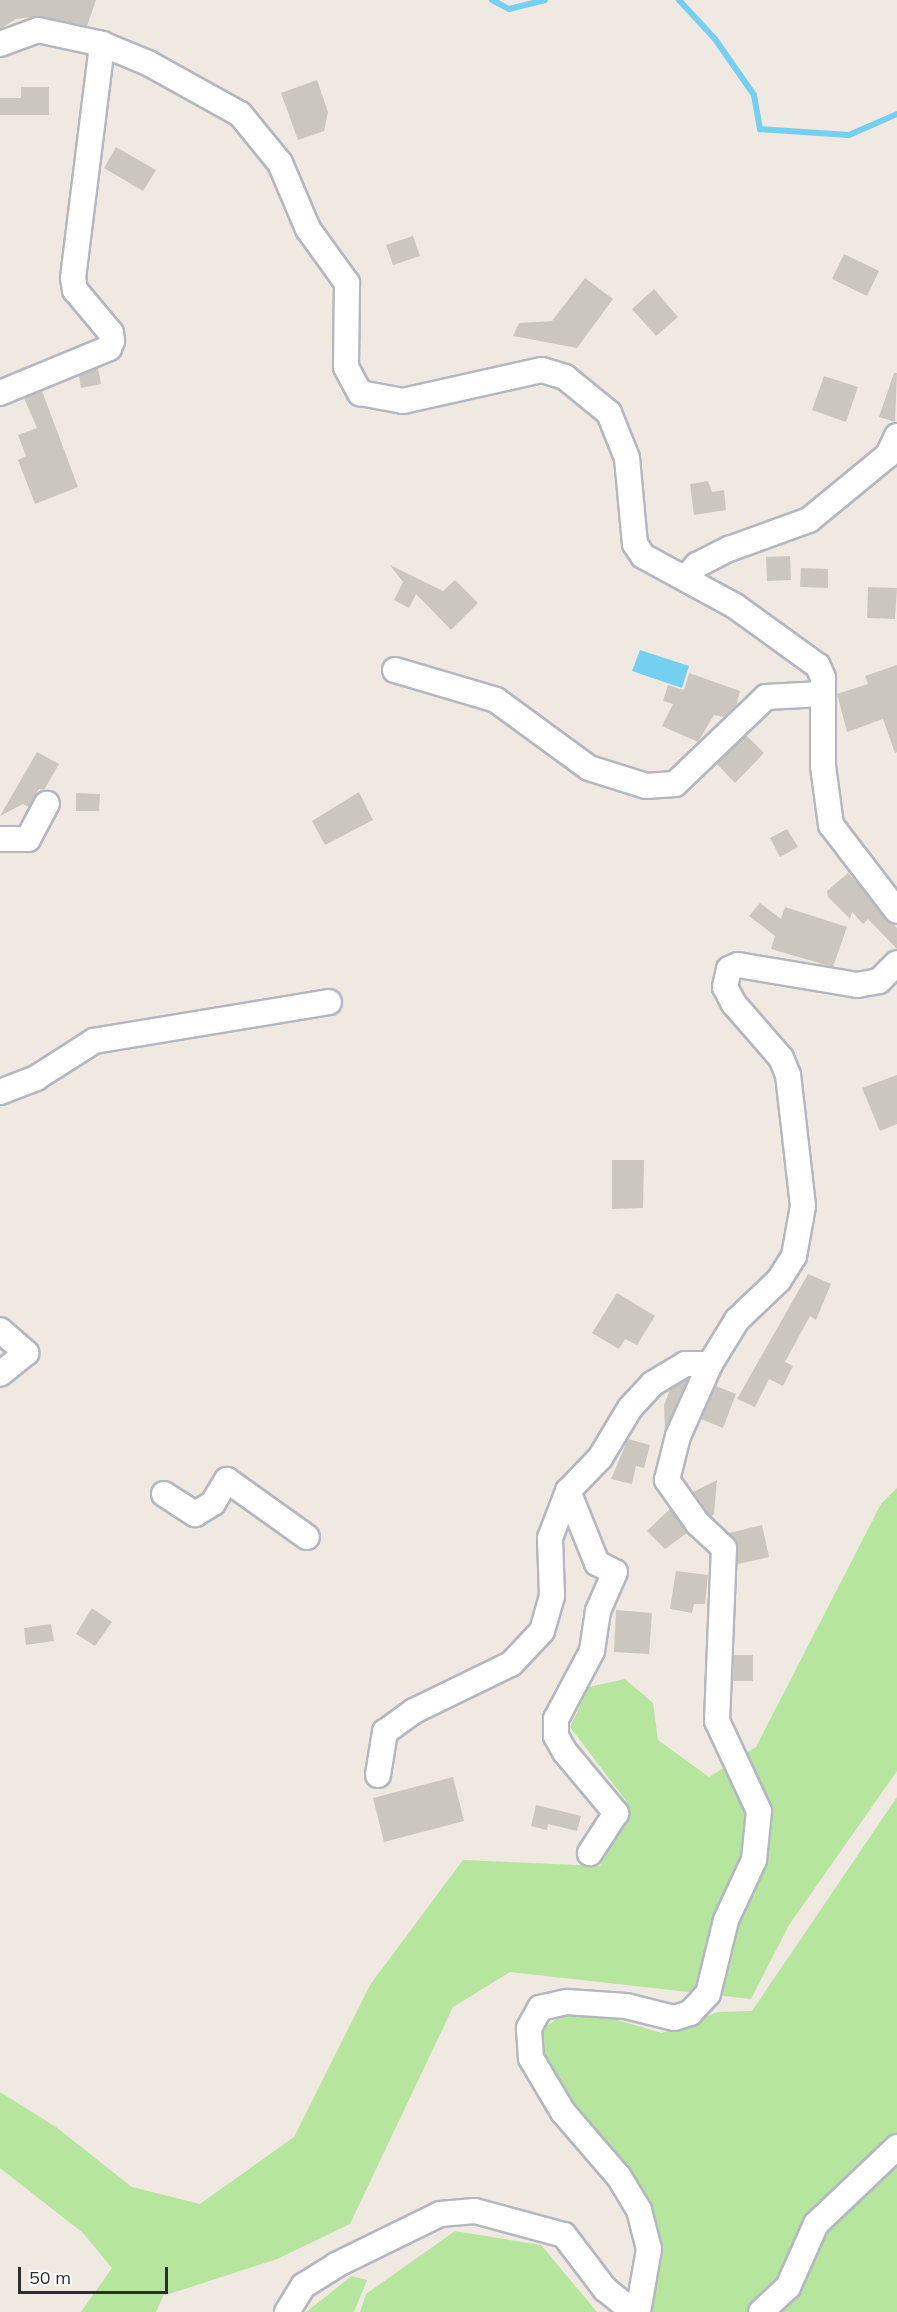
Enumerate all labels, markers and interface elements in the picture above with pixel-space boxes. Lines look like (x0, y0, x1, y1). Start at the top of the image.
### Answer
scale bar (21, 2255, 171, 2293)
text: 50 m (29, 2266, 71, 2289)

